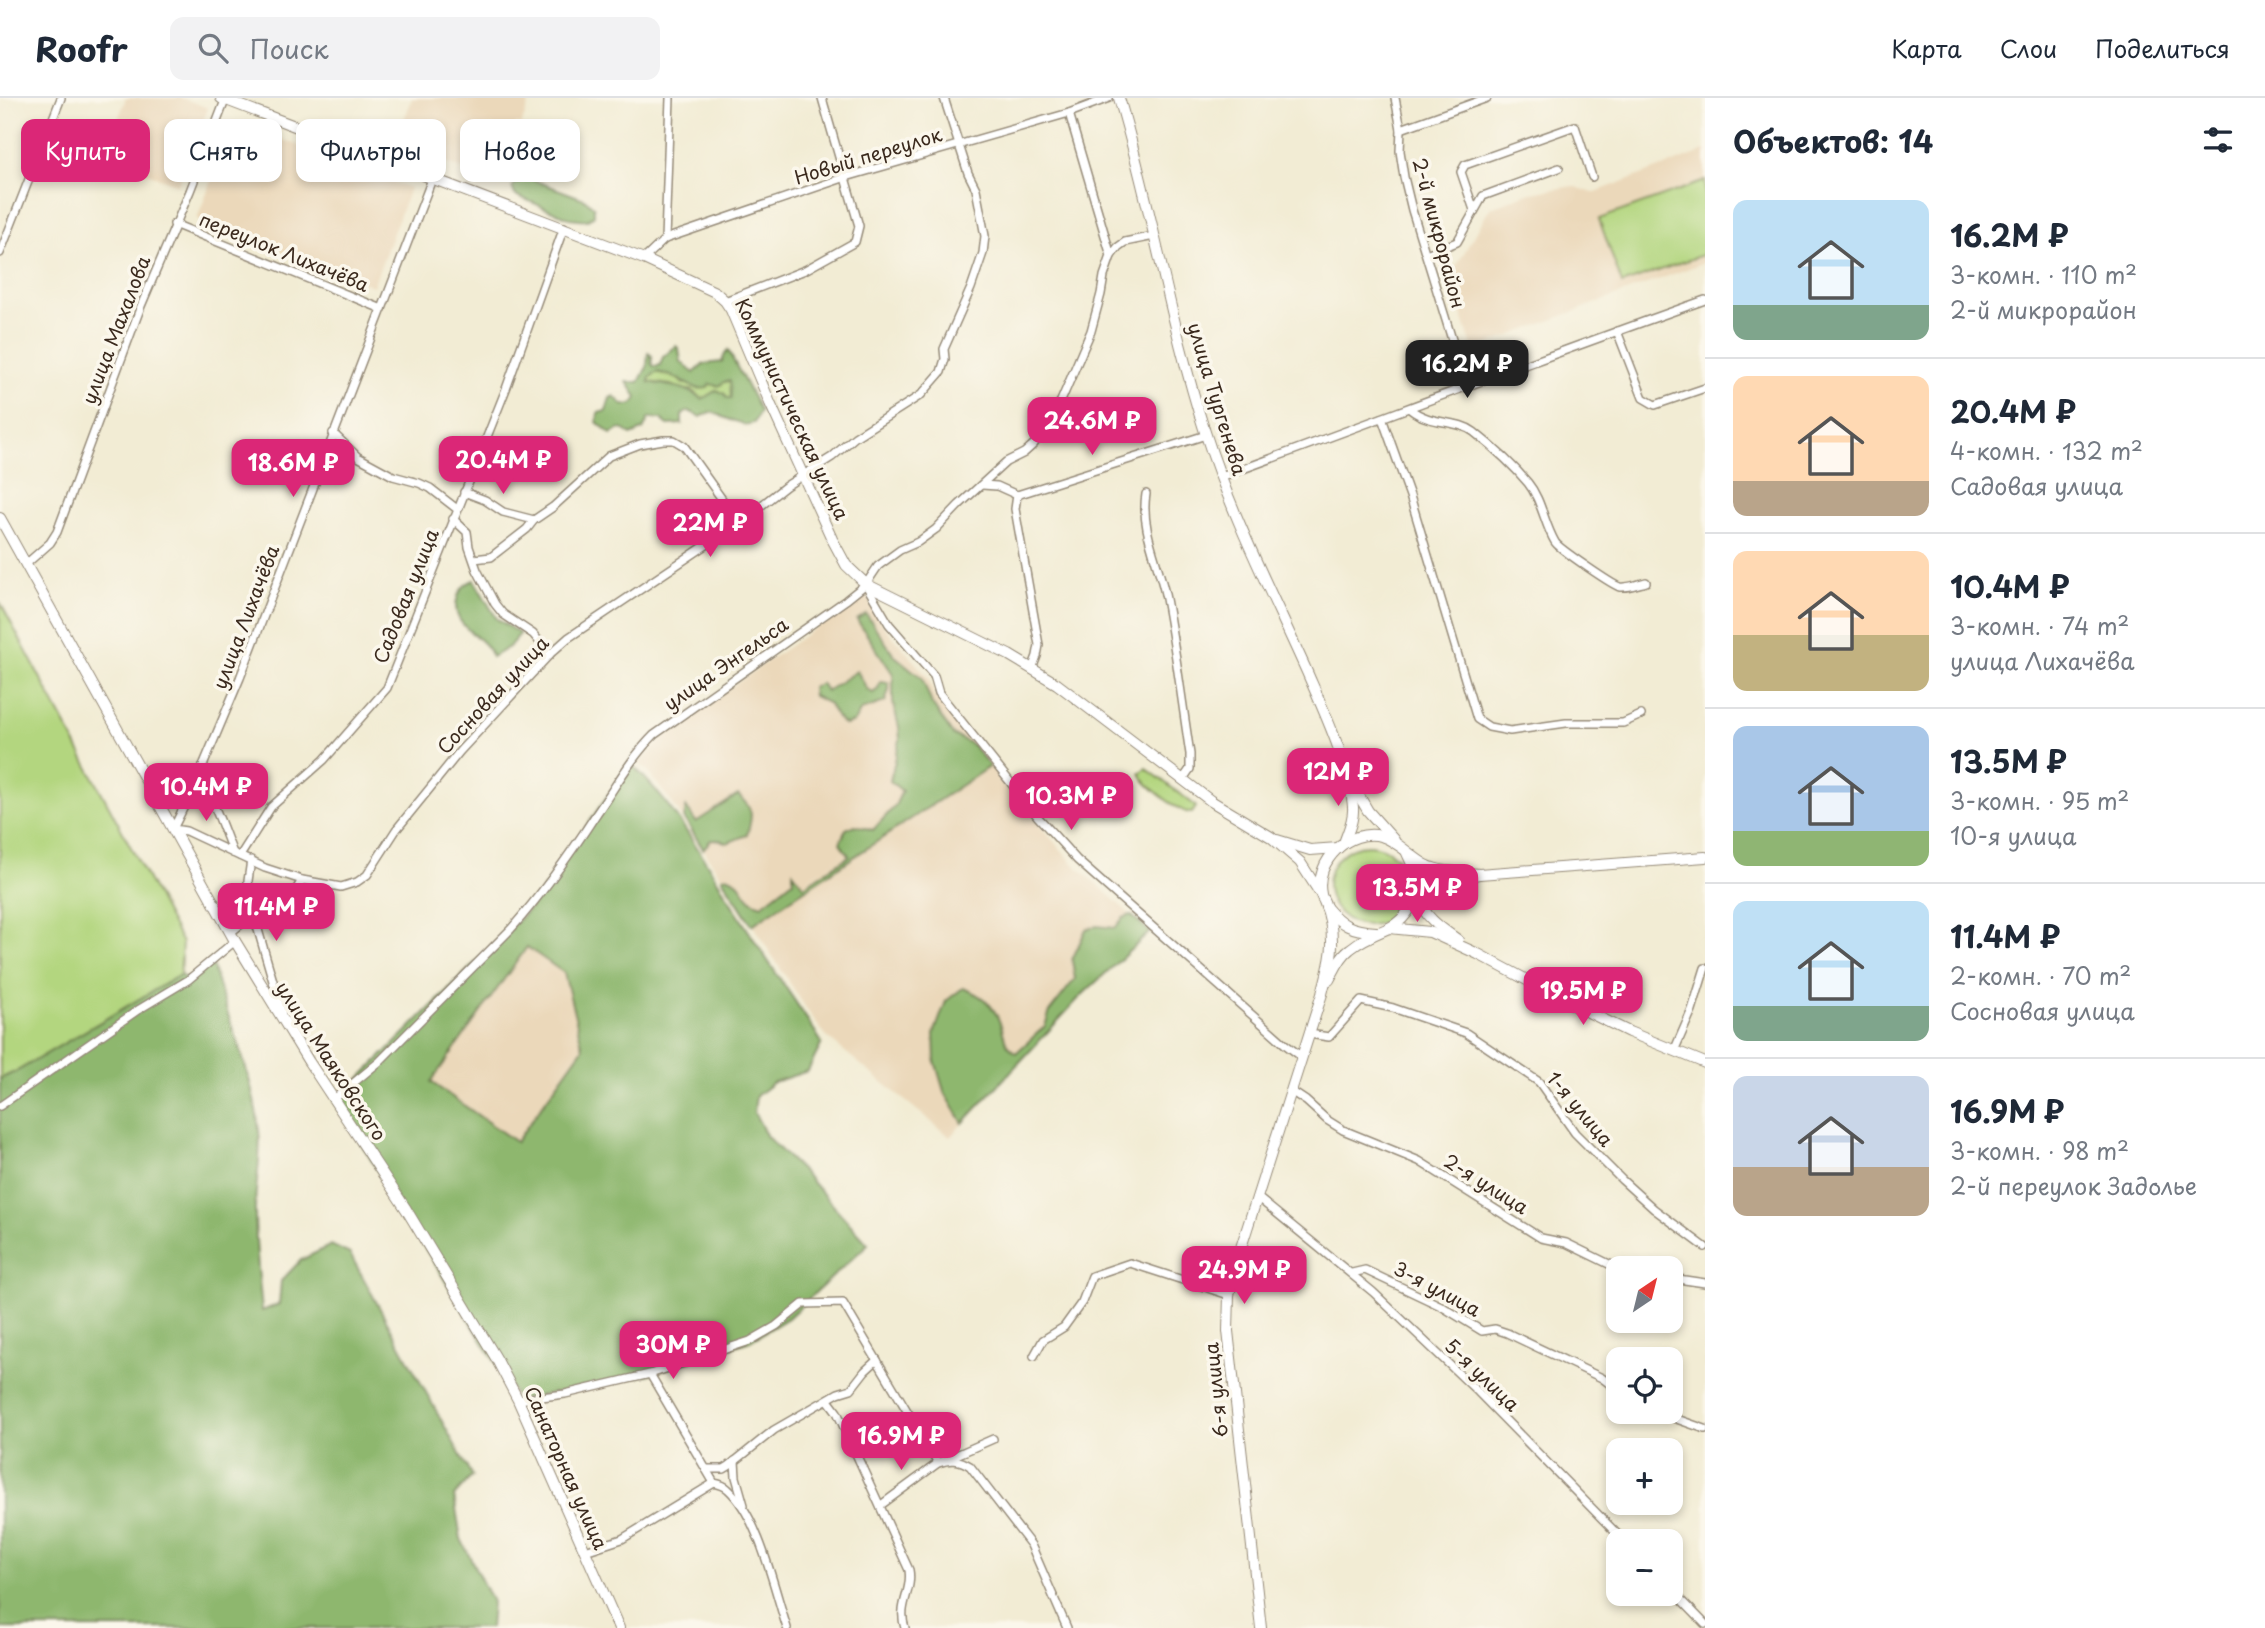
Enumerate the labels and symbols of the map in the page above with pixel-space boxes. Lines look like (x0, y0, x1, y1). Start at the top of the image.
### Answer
street label: Новый переулок (790, 119, 946, 191)
street label: 2-й микрорайон (1406, 155, 1473, 311)
street label: переулок Лихачёва (195, 204, 374, 298)
street label: улица Махалова (74, 251, 156, 408)
street label: Коммунистическая улица (729, 293, 857, 524)
street label: улица Тургенева (1181, 319, 1255, 479)
pin: 16.2M ₽ (1402, 341, 1532, 400)
pin: 24.6M ₽ (1027, 398, 1157, 457)
pin: 20.4M ₽ (438, 436, 568, 496)
pin: 18.6M ₽ (228, 440, 358, 499)
pin: 22M ₽ (661, 500, 759, 559)
street label: Садовая улица (365, 524, 445, 667)
street label: улица Лихачёва (205, 540, 286, 693)
street label: улица Энгельса (657, 610, 794, 717)
street label: Сосновая улица (430, 629, 555, 760)
pin: 12M ₽ (1289, 748, 1387, 808)
pin: 10.4M ₽ (141, 764, 271, 823)
pin: 10.3M ₽ (1006, 772, 1136, 832)
pin: 13.5M ₽ (1352, 864, 1482, 924)
pin: 11.4M ₽ (211, 884, 341, 943)
pin: 19.5M ₽ (1518, 968, 1648, 1027)
street label: улица Маяковского (270, 975, 394, 1146)
street label: 1-я улица (1541, 1065, 1621, 1152)
street label: 2-я улица (1439, 1146, 1534, 1220)
pin: 24.9M ₽ (1179, 1246, 1309, 1306)
street label: 3-я улица (1389, 1254, 1486, 1323)
north arrow (1606, 1256, 1684, 1334)
pin: 30M ₽ (624, 1322, 722, 1381)
street label: 5-я улица (1439, 1331, 1526, 1417)
street label: 6-я улица (1196, 1341, 1234, 1439)
street label: Санаторная улица (518, 1381, 616, 1554)
pin: 16.9M ₽ (836, 1412, 966, 1472)

